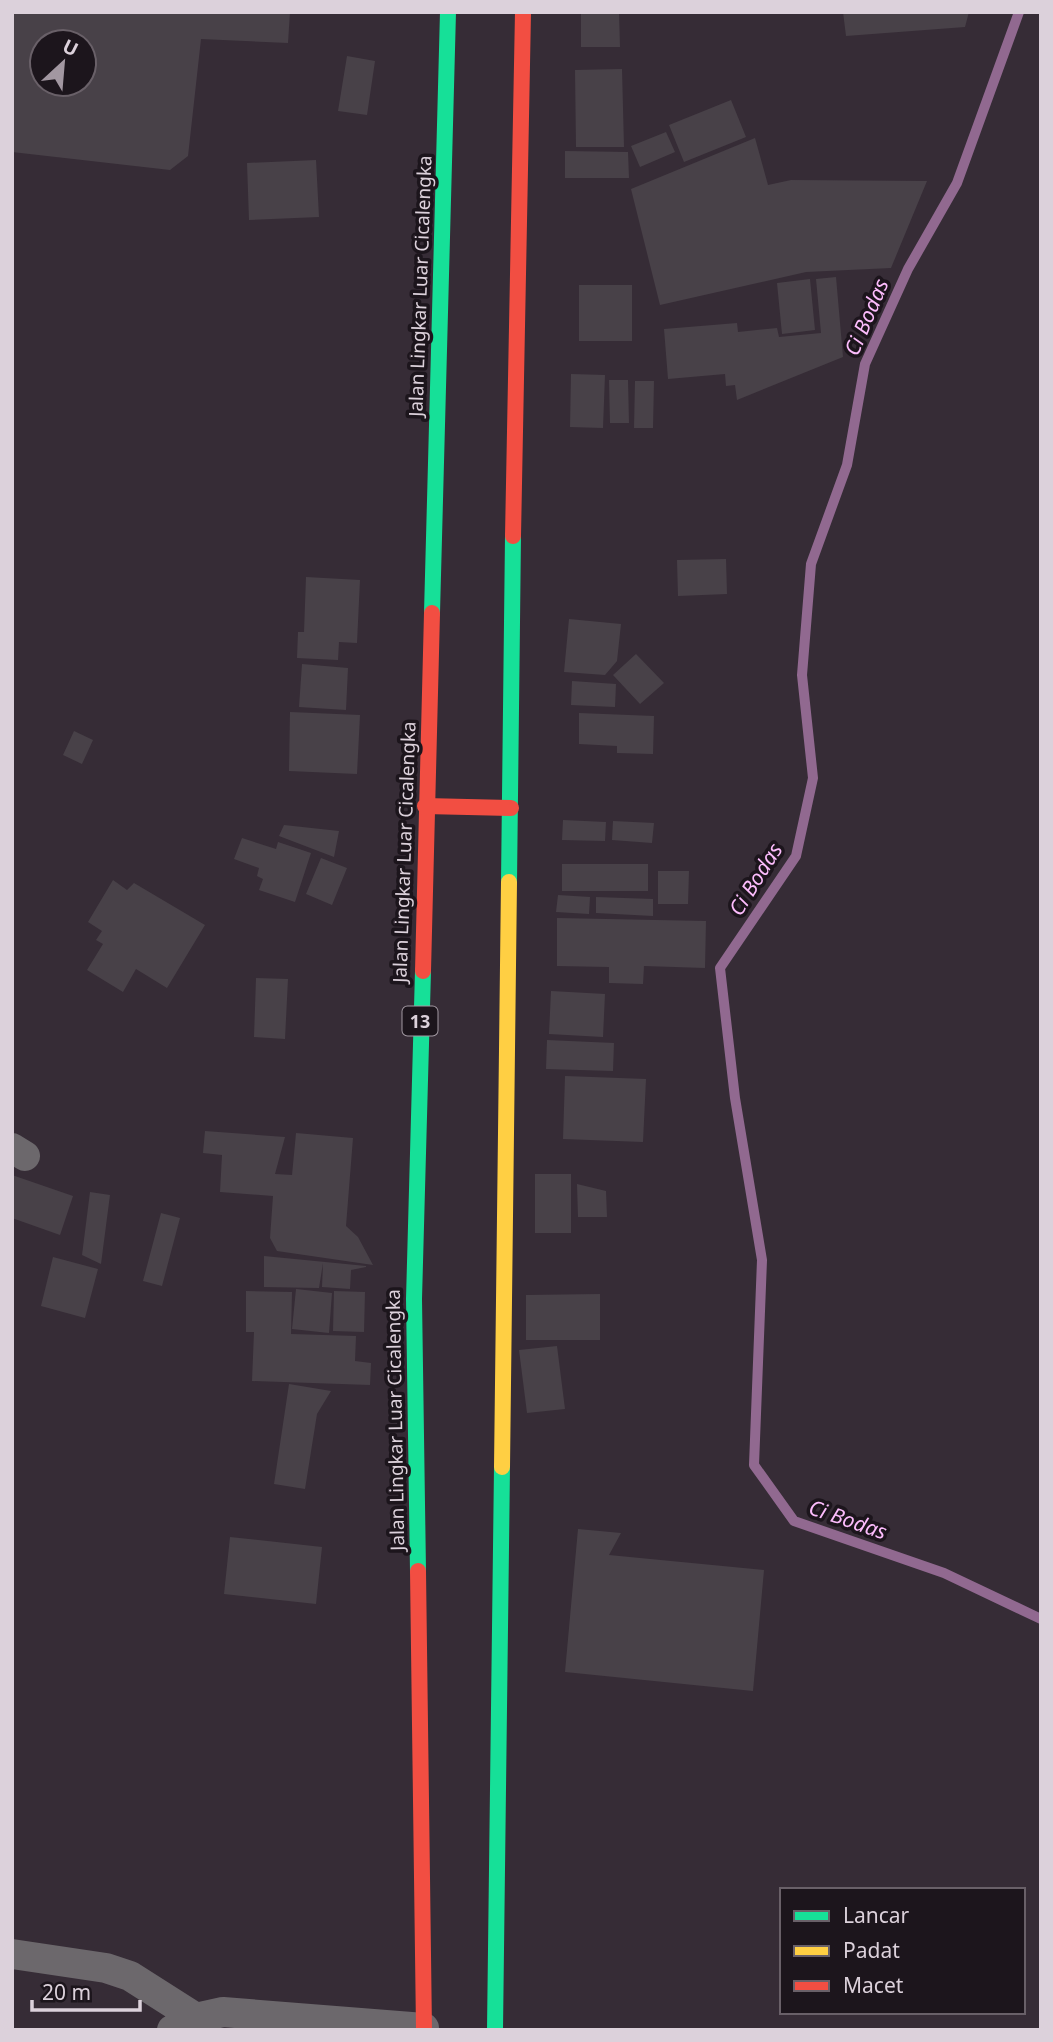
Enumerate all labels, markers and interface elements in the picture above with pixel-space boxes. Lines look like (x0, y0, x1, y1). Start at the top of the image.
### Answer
north arrow (28, 28, 98, 98)
text: U (58, 33, 83, 63)
street label: Jalan Lingkar Luar Cicalengka (402, 155, 438, 419)
water label: Ci Bodas (837, 274, 895, 360)
street label: Jalan Lingkar Luar Cicalengka (386, 721, 422, 985)
water label: Ci Bodas (722, 837, 788, 921)
road number: 13 (402, 1006, 438, 1036)
street label: Jalan Lingkar Luar Cicalengka (380, 1289, 410, 1553)
water label: Ci Bodas (805, 1493, 891, 1545)
legend (780, 1888, 1025, 2014)
text: Lancar (843, 1901, 910, 1929)
text: Padat (843, 1936, 900, 1964)
scale bar (32, 1968, 140, 2012)
text: Macet (843, 1971, 904, 1999)
text: 20 m (42, 1978, 91, 2006)

